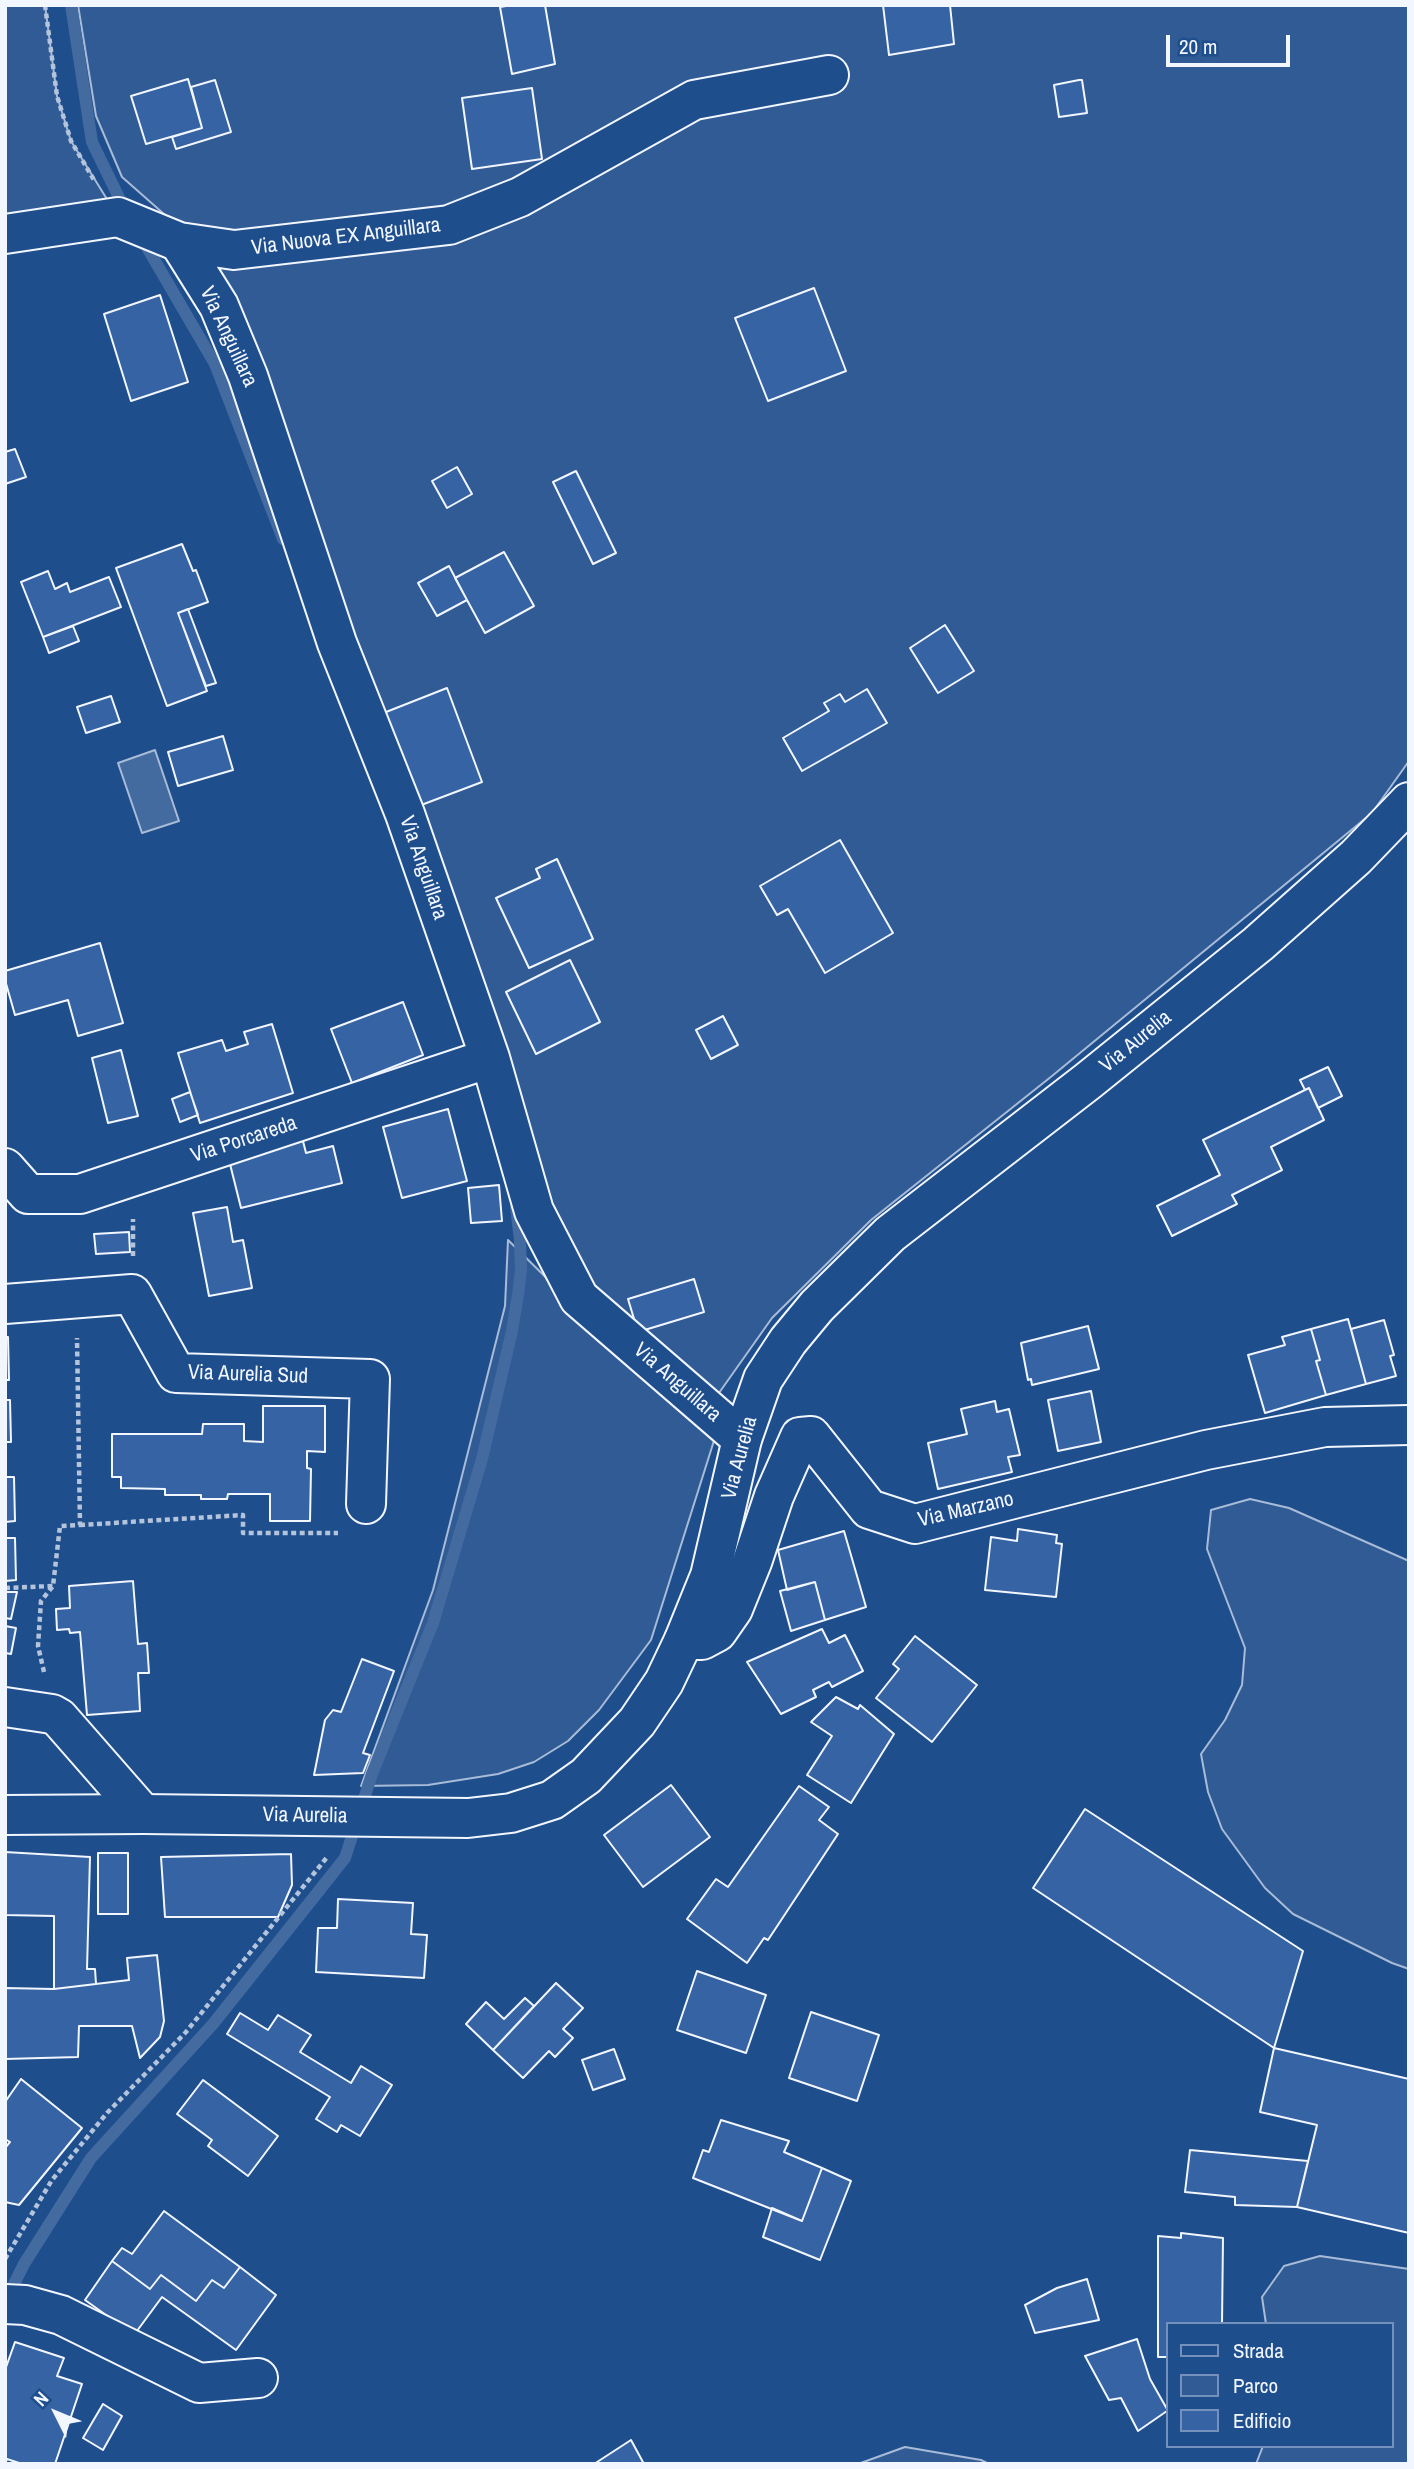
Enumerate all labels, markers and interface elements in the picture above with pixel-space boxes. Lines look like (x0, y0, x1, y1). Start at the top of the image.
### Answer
scale bar (1169, 21, 1293, 65)
text: 20 m (1179, 32, 1217, 61)
street label: Via Nuova EX Anguillara (250, 213, 442, 261)
street label: Via Anguillara (194, 283, 262, 391)
street label: Via Anguillara (394, 813, 452, 923)
street label: Via Aurelia (1095, 1005, 1177, 1079)
street label: Via Porcareda (188, 1111, 300, 1169)
street label: Via Anguillara (628, 1338, 726, 1428)
street label: Via Aurelia Sud (187, 1360, 309, 1390)
street label: Via Aurelia (717, 1414, 763, 1502)
street label: Via Marzano (916, 1487, 1016, 1533)
street label: Via Aurelia (262, 1803, 348, 1829)
legend (1166, 2322, 1393, 2448)
text: Strada (1233, 2336, 1284, 2365)
text: Parco (1233, 2371, 1278, 2400)
north arrow (21, 2378, 91, 2448)
text: N (27, 2386, 54, 2412)
text: Edificio (1233, 2406, 1291, 2435)

